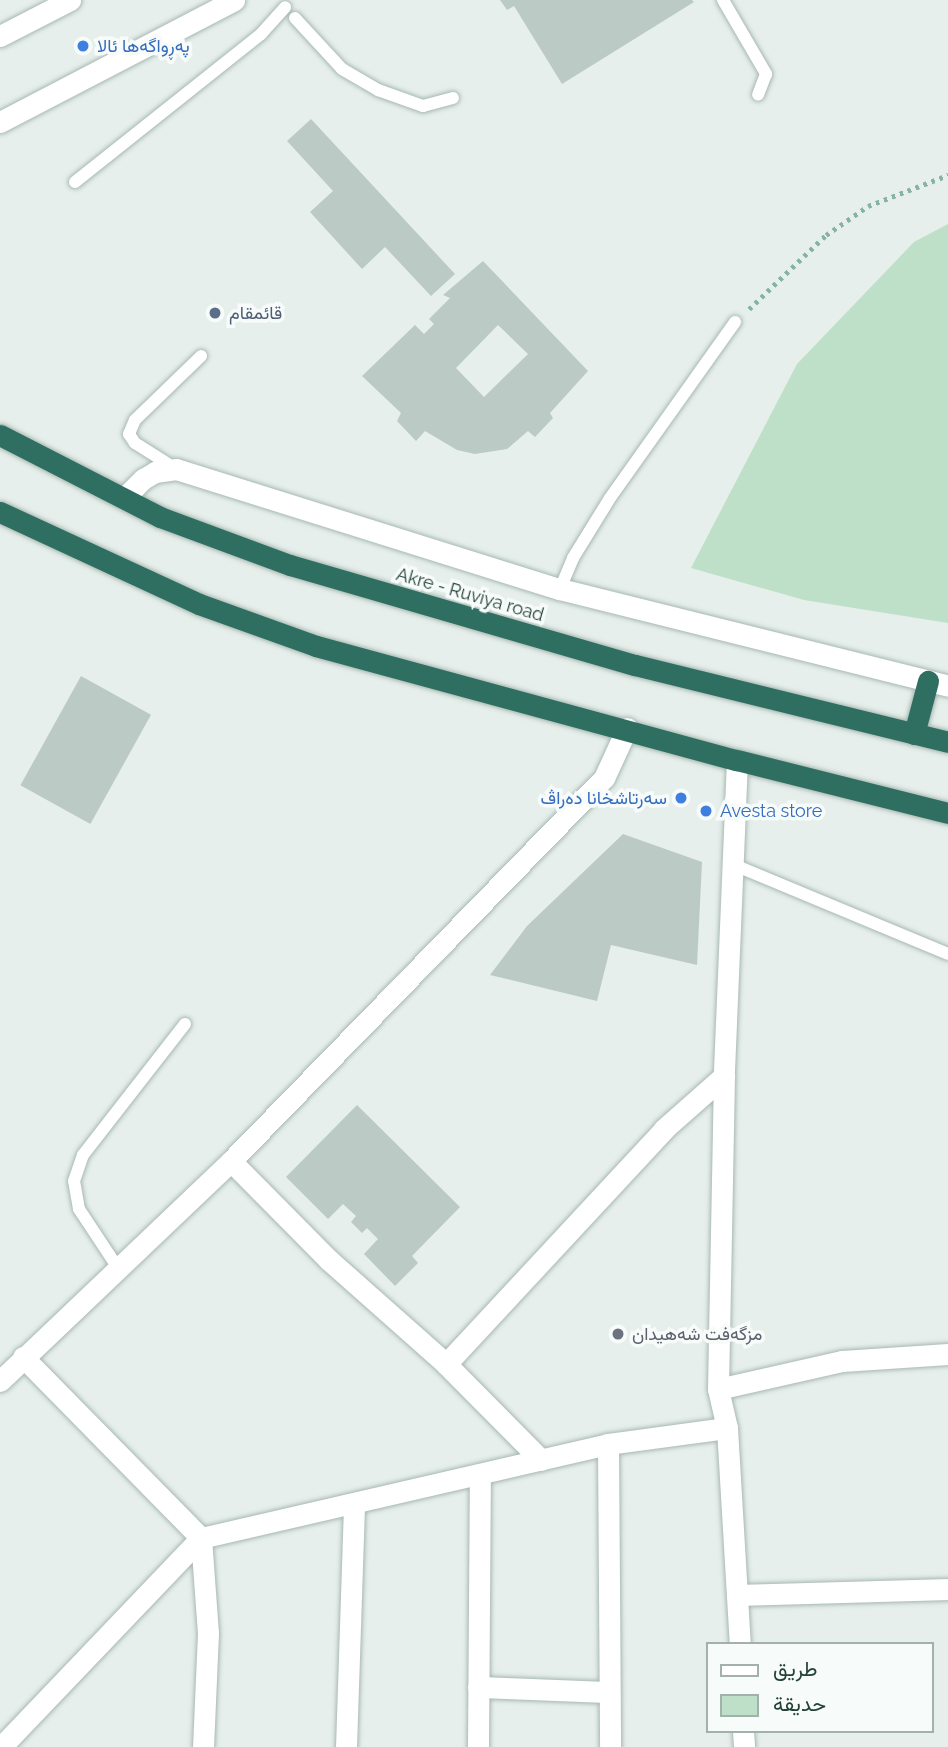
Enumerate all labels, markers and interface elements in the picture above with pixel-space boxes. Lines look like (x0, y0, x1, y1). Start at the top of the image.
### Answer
place label: پەڕواگەها ئالا (97, 35, 190, 57)
marker: پەڕواگەها ئالا (75, 38, 91, 54)
place label: قائمقام (229, 302, 282, 324)
marker: قائمقام (207, 305, 223, 321)
street label: Akre - Ruviya road (394, 564, 546, 626)
place label: سەرتاشخانا دەراڤ (541, 787, 667, 809)
marker: سەرتاشخانا دەراڤ (673, 790, 689, 806)
place label: Avesta store (720, 800, 822, 822)
marker: Avesta store (698, 803, 714, 819)
place label: مزگەفت شه‌هيدان (632, 1323, 762, 1345)
marker: مزگەفت شه‌هيدان (610, 1326, 626, 1342)
legend (706, 1642, 934, 1733)
text: طريق (773, 1656, 818, 1681)
text: حديقة (773, 1691, 826, 1716)

